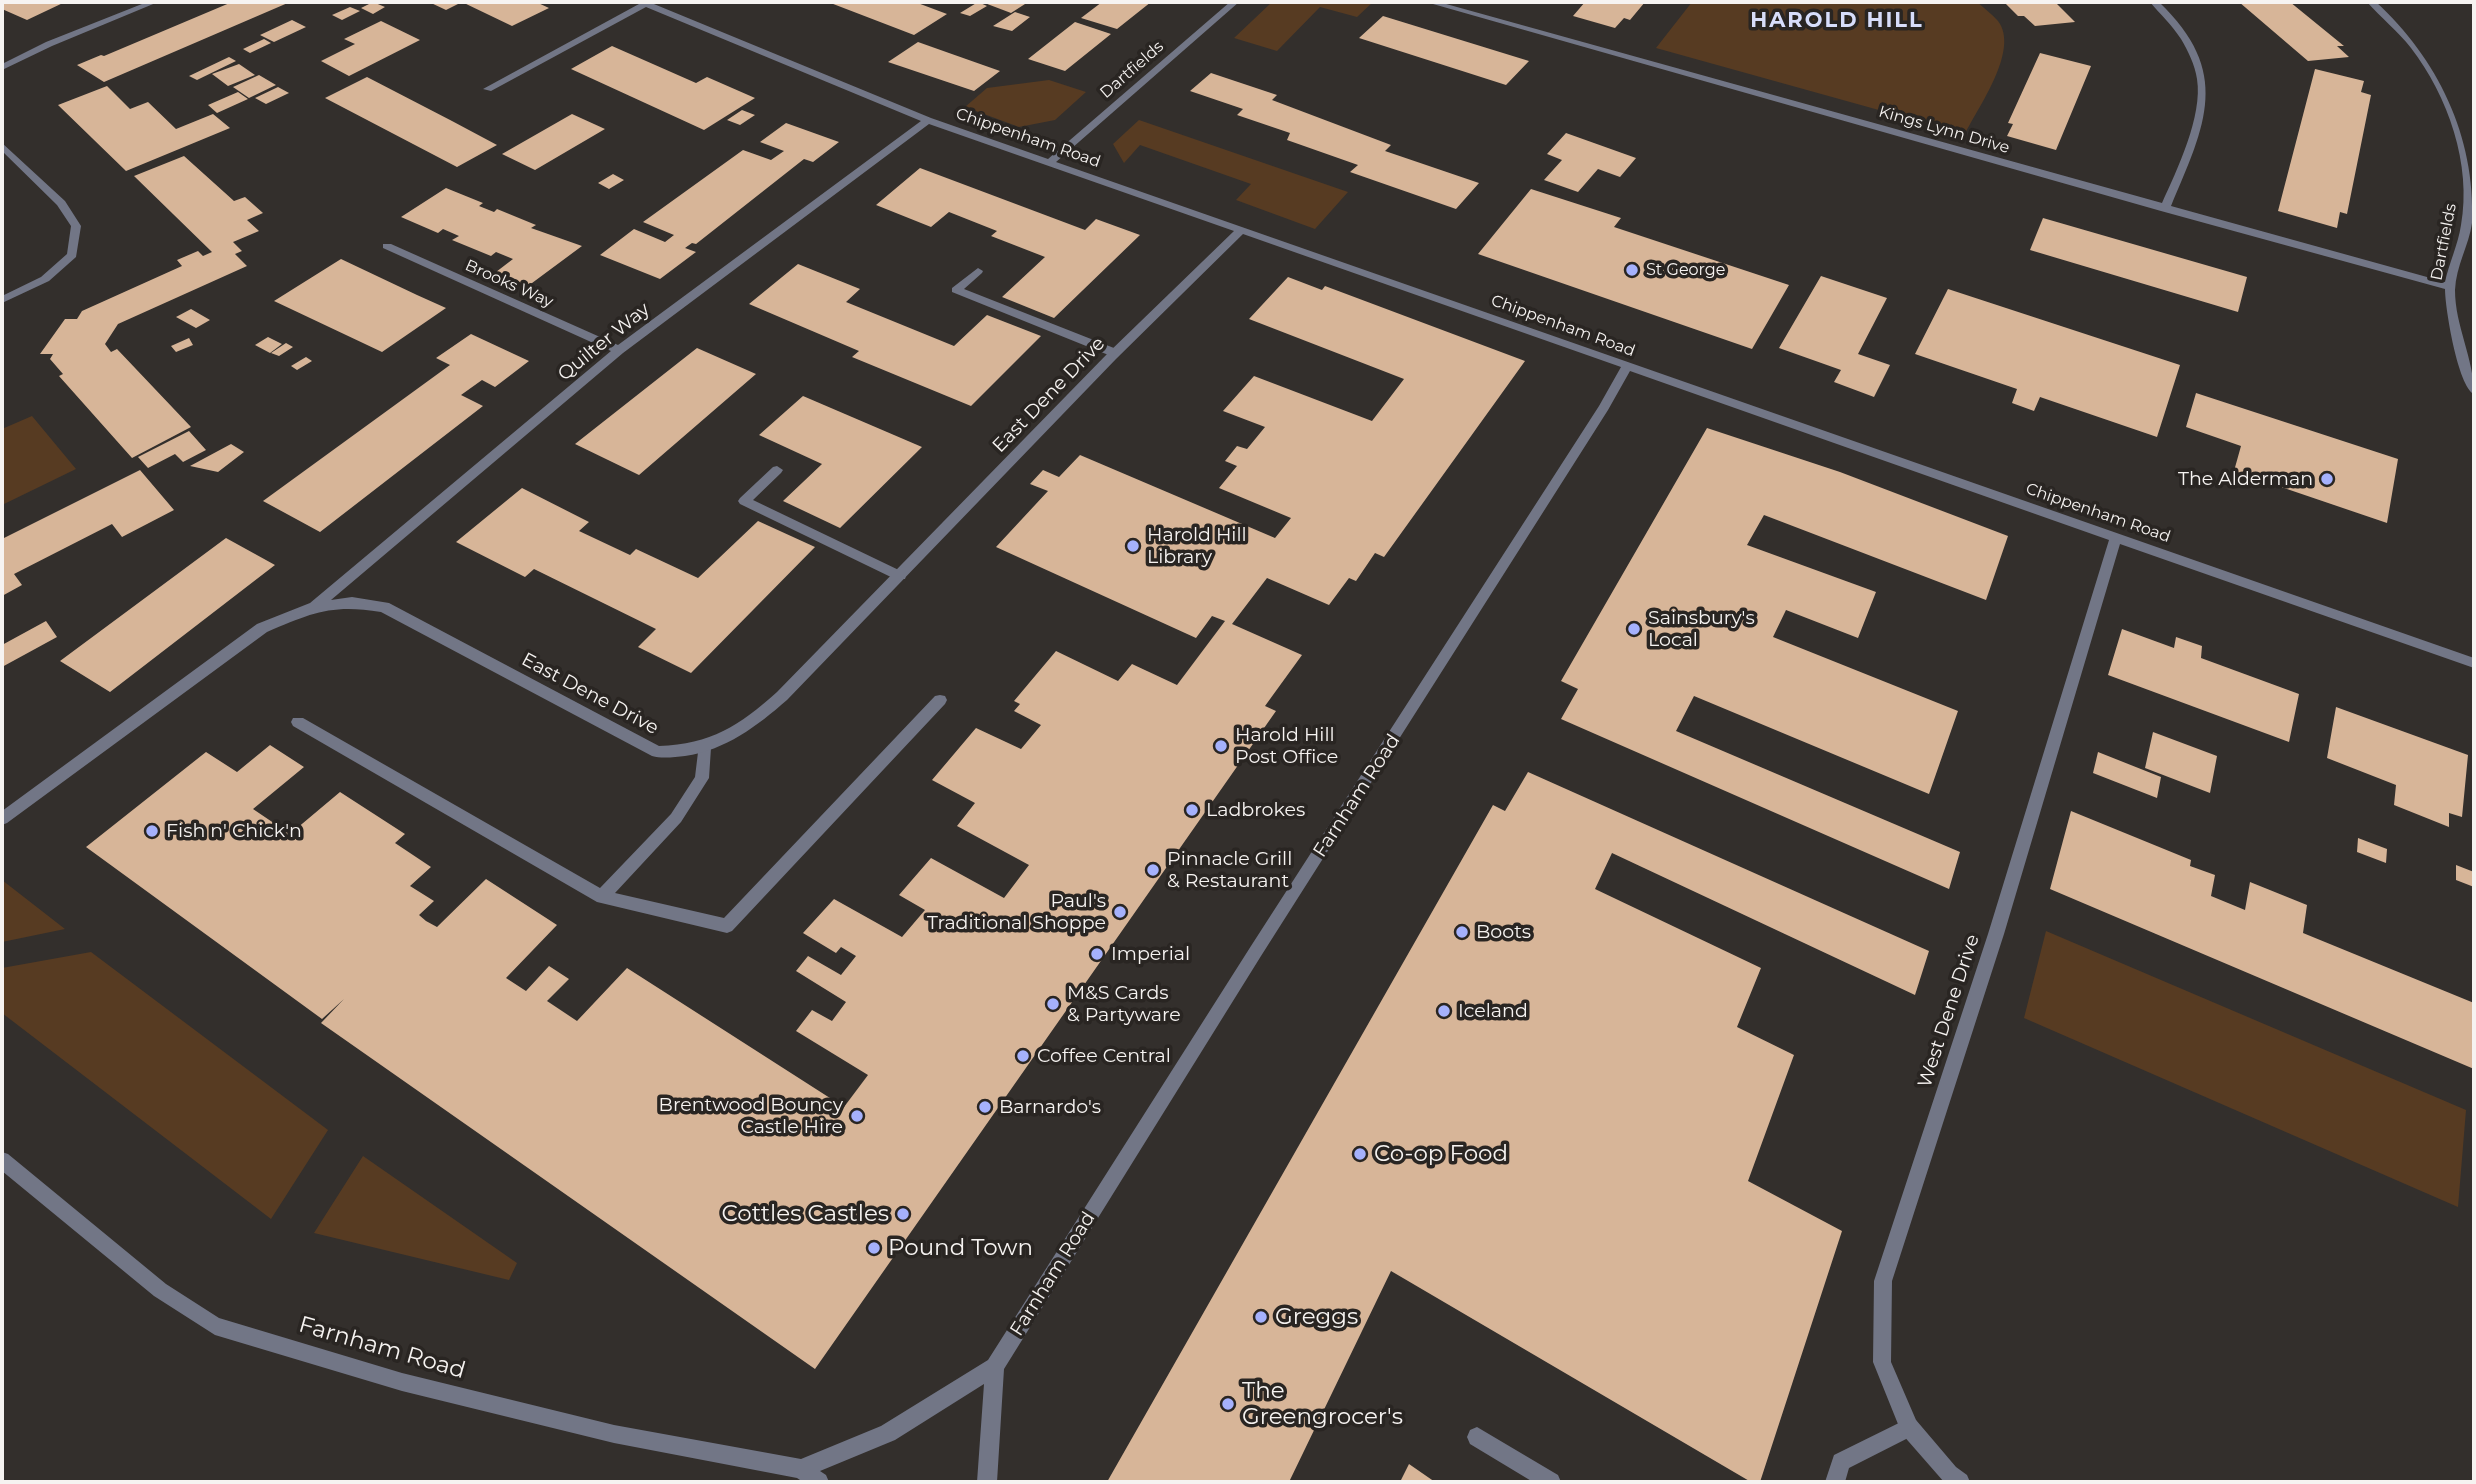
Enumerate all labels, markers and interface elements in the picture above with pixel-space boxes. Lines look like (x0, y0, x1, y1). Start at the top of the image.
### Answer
district label: HAROLD HILL (1752, 8, 1922, 34)
street label: Dartfields (1096, 37, 1168, 103)
street label: Kings Lynn Drive (1876, 102, 2012, 158)
street label: Chippenham Road (953, 104, 1103, 172)
street label: Dartfields (2427, 202, 2461, 282)
street label: Brooks Way (462, 256, 556, 312)
place label: St George (1646, 260, 1725, 280)
marker: St George (1624, 262, 1640, 278)
street label: Chippenham Road (1488, 291, 1638, 361)
street label: Quilter Way (554, 298, 654, 386)
street label: East Dene Drive (988, 332, 1110, 458)
place label: The Alderman (2178, 468, 2313, 490)
marker: The Alderman (2319, 471, 2335, 487)
street label: Chippenham Road (2023, 479, 2173, 547)
place label: Harold Hill Library (1147, 524, 1247, 568)
marker: Harold Hill Library (1125, 538, 1141, 554)
place label: Sainsbury's Local (1648, 607, 1755, 651)
marker: Sainsbury's Local (1626, 621, 1642, 637)
street label: East Dene Drive (518, 648, 662, 740)
place label: Harold Hill Post Office (1235, 724, 1338, 768)
street label: Farnham Road (1309, 730, 1405, 862)
marker: Harold Hill Post Office (1213, 738, 1229, 754)
place label: Ladbrokes (1206, 799, 1305, 821)
marker: Ladbrokes (1184, 802, 1200, 818)
place label: Fish n' Chick'n (166, 820, 302, 842)
marker: Fish n' Chick'n (144, 823, 160, 839)
place label: Pinnacle Grill & Restaurant (1167, 848, 1292, 892)
marker: Pinnacle Grill & Restaurant (1145, 862, 1161, 878)
place label: Paul's Traditional Shoppe (927, 890, 1106, 934)
marker: Paul's Traditional Shoppe (1112, 904, 1128, 920)
place label: Boots (1476, 921, 1531, 943)
marker: Boots (1454, 924, 1470, 940)
street label: West Dene Drive (1913, 932, 1985, 1090)
place label: Imperial (1111, 943, 1190, 965)
marker: Imperial (1089, 946, 1105, 962)
place label: M&S Cards & Partyware (1067, 982, 1181, 1026)
marker: M&S Cards & Partyware (1045, 996, 1061, 1012)
place label: Iceland (1458, 1000, 1528, 1022)
marker: Iceland (1436, 1003, 1452, 1019)
place label: Coffee Central (1037, 1045, 1171, 1067)
marker: Coffee Central (1015, 1048, 1031, 1064)
place label: Brentwood Bouncy Castle Hire (659, 1094, 843, 1138)
place label: Barnardo's (999, 1096, 1101, 1118)
marker: Barnardo's (977, 1099, 993, 1115)
marker: Brentwood Bouncy Castle Hire (849, 1108, 865, 1124)
place label: Co-op Food (1374, 1140, 1508, 1168)
marker: Co-op Food (1352, 1146, 1368, 1162)
place label: Cottles Castles (722, 1200, 889, 1228)
marker: Cottles Castles (895, 1206, 911, 1222)
street label: Farnham Road (1006, 1208, 1100, 1340)
place label: Pound Town (888, 1234, 1033, 1262)
marker: Pound Town (866, 1240, 882, 1256)
place label: Greggs (1275, 1303, 1358, 1331)
marker: Greggs (1253, 1309, 1269, 1325)
street label: Farnham Road (296, 1311, 468, 1385)
place label: The Greengrocer's (1242, 1377, 1403, 1431)
marker: The Greengrocer's (1220, 1396, 1236, 1412)

